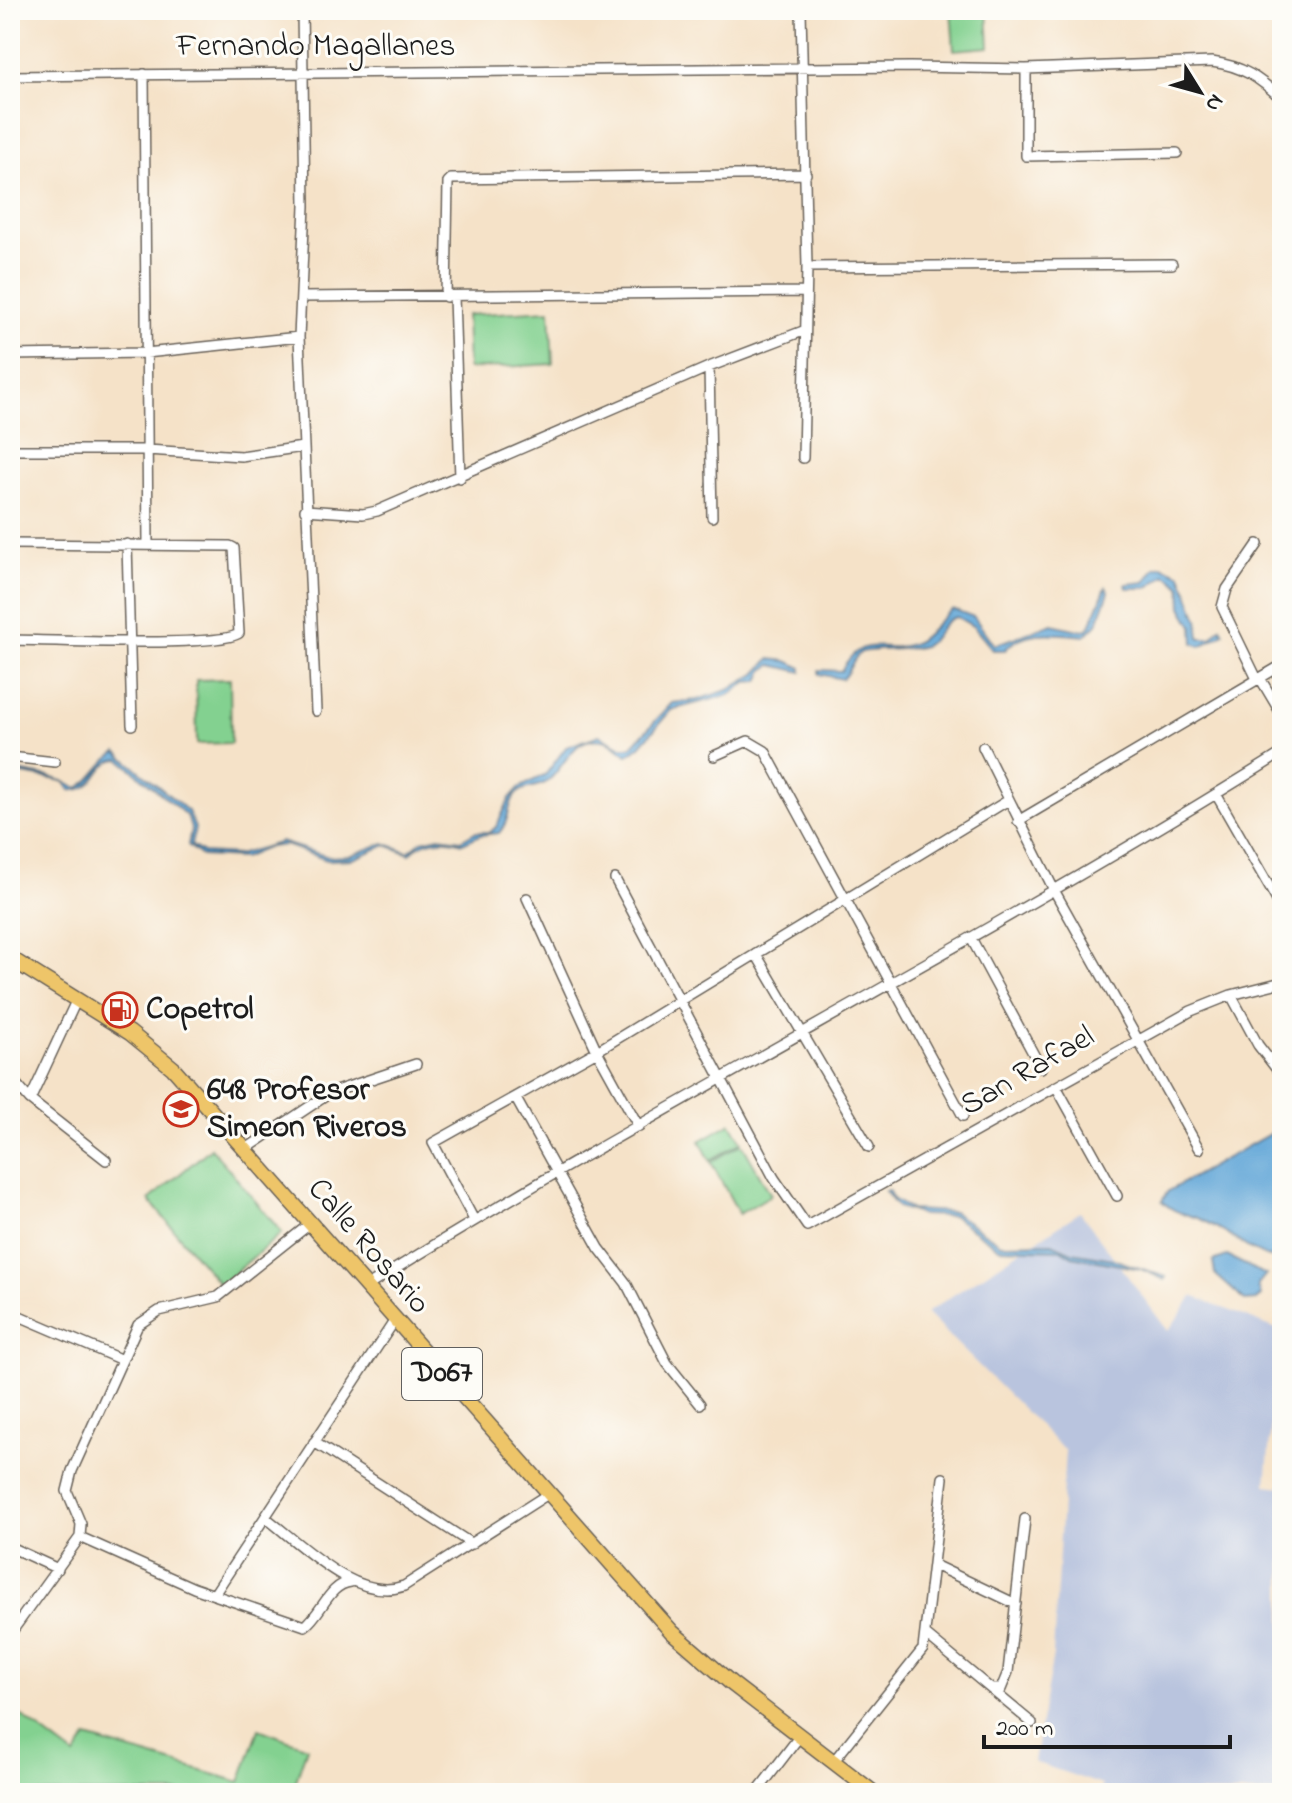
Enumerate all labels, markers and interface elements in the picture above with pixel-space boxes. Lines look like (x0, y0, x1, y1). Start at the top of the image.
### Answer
street label: Fernando Magallanes (175, 24, 456, 71)
north arrow (1160, 52, 1240, 132)
text: N (1196, 87, 1231, 118)
place label: Copetrol (146, 987, 254, 1034)
fuel station icon: Copetrol (101, 991, 139, 1029)
street label: San Rafael (952, 1015, 1104, 1129)
place label: 648 Profesor Simeon Riveros (207, 1068, 407, 1152)
school or university icon: 648 Profesor Simeon Riveros (162, 1090, 200, 1128)
street label: Calle Rosario (295, 1168, 441, 1326)
road number: D067 (402, 1348, 482, 1400)
scale bar (984, 1699, 1230, 1749)
text: 200 m (996, 1712, 1053, 1747)

